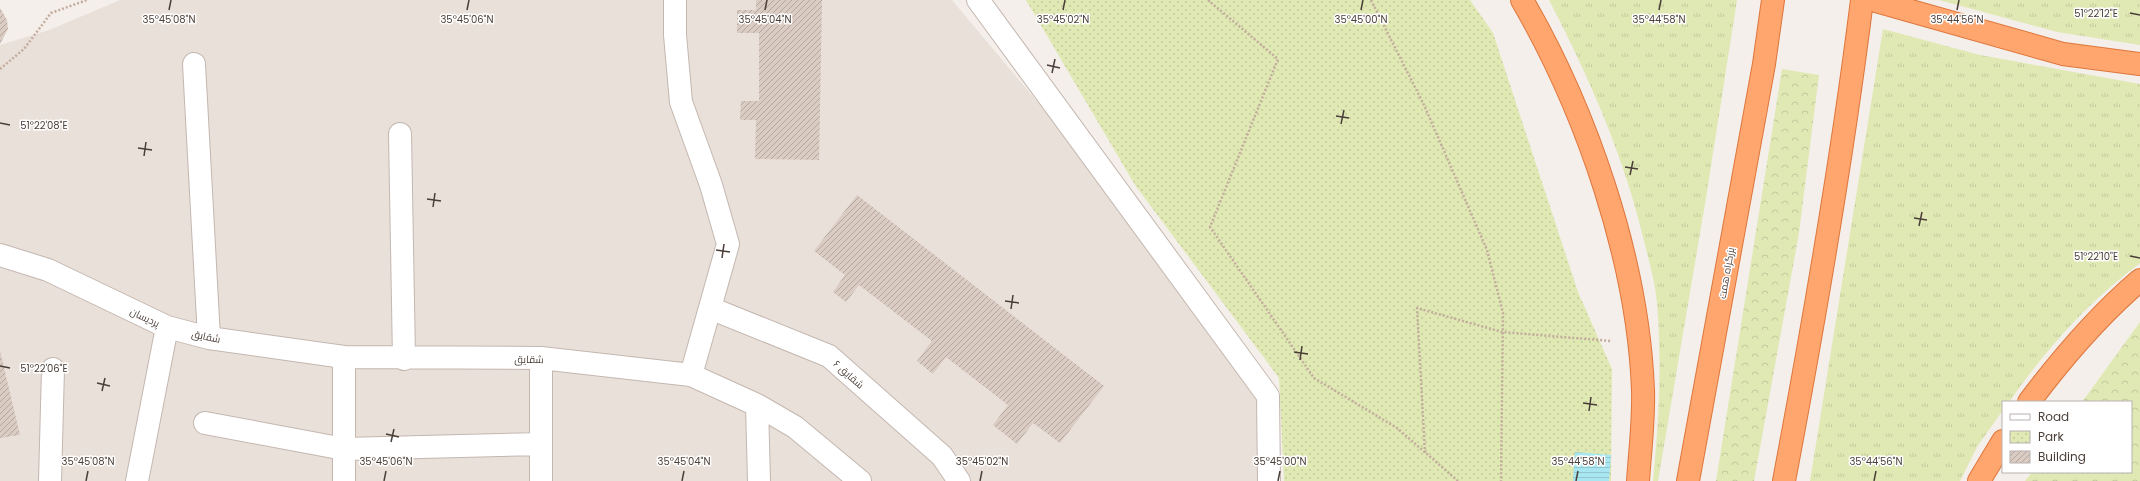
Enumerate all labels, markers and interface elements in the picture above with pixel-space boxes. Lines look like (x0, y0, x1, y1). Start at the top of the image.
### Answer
text: 51°22'12"E (2074, 6, 2118, 21)
text: 35°45'08"N (143, 12, 195, 27)
text: 35°45'06"N (440, 12, 494, 27)
text: 35°45'04"N (739, 12, 791, 27)
text: 35°45'02"N (1037, 12, 1089, 27)
text: 35°45'00"N (1335, 12, 1387, 27)
text: 35°44'58"N (1633, 12, 1685, 27)
text: 35°44'56"N (1930, 12, 1984, 27)
text: 51°22'08"E (20, 118, 68, 133)
street label: بزرگراه همت (1715, 246, 1738, 300)
text: 51°22'10"E (2074, 249, 2118, 264)
street label: پردیسان (127, 304, 162, 331)
street label: شقایق (190, 326, 222, 347)
street label: شقایق (514, 352, 544, 367)
street label: شقایق ۶ (830, 357, 867, 392)
text: 51°22'06"E (20, 361, 68, 376)
legend (2002, 401, 2132, 473)
text: Road (2038, 408, 2069, 425)
text: Park (2038, 428, 2065, 445)
text: Building (2038, 448, 2086, 465)
text: 35°45'08"N (62, 454, 114, 469)
text: 35°45'06"N (359, 454, 413, 469)
text: 35°45'04"N (658, 454, 710, 469)
text: 35°45'02"N (956, 454, 1008, 469)
text: 35°45'00"N (1254, 454, 1306, 469)
text: 35°44'58"N (1552, 454, 1604, 469)
text: 35°44'56"N (1849, 454, 1903, 469)

